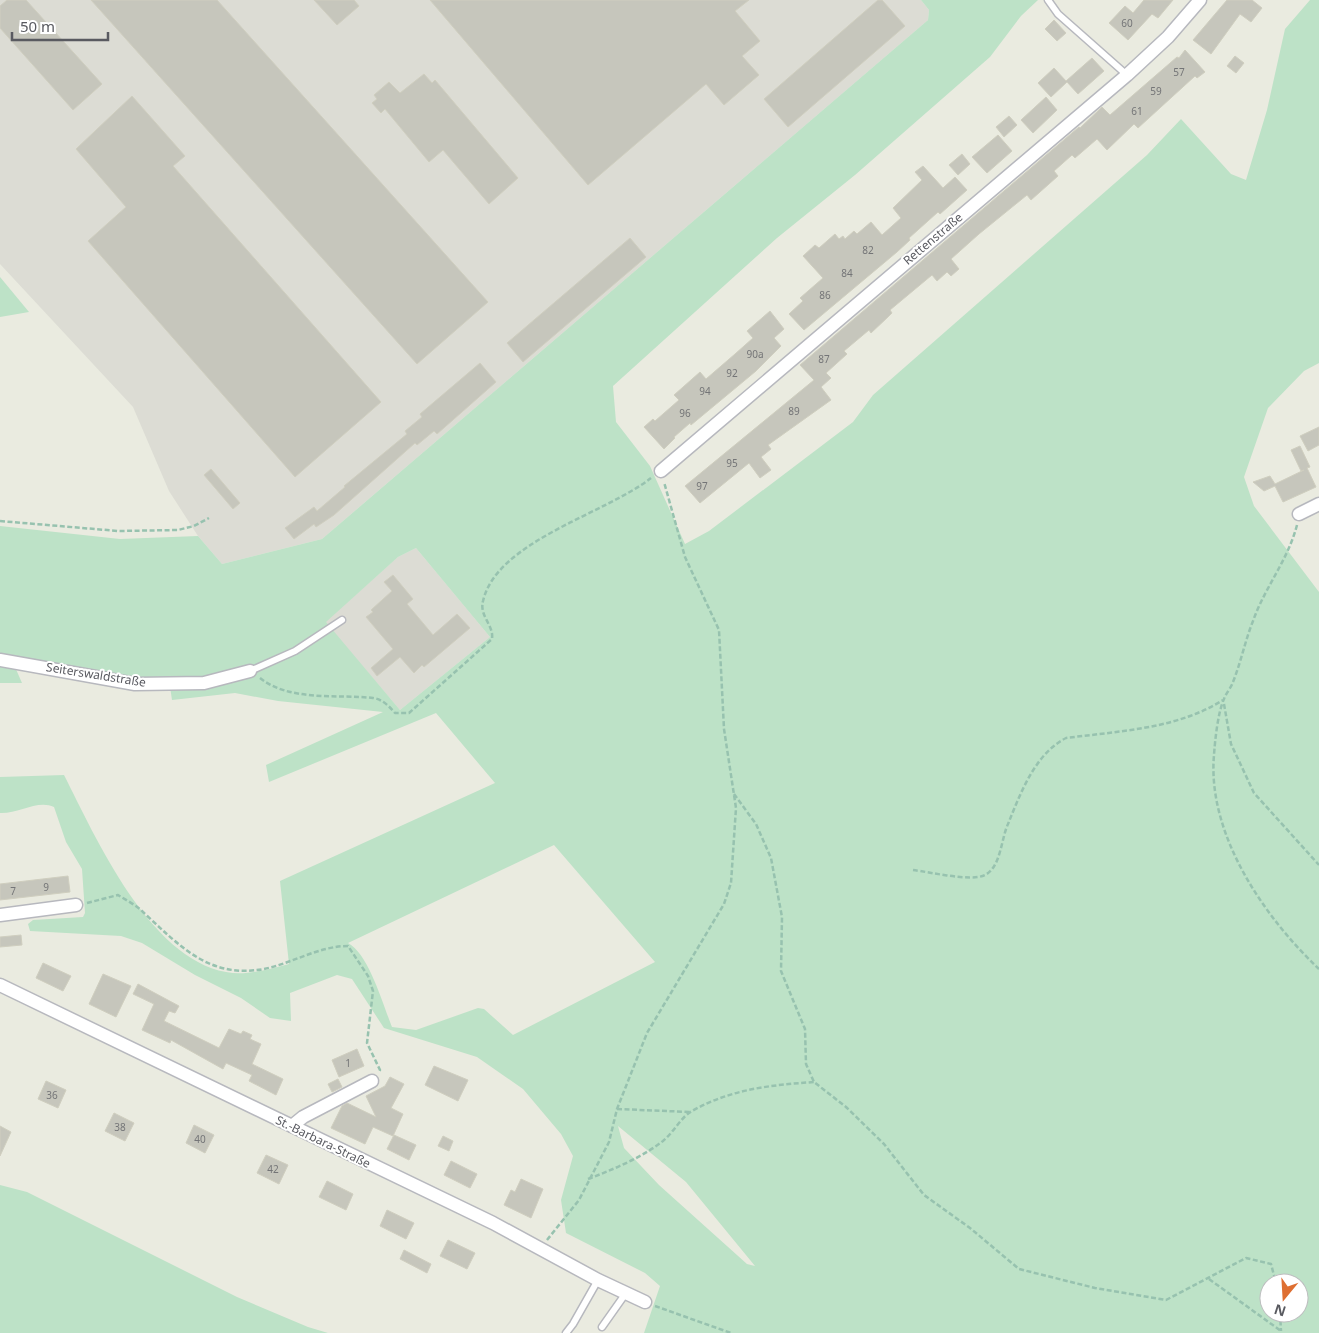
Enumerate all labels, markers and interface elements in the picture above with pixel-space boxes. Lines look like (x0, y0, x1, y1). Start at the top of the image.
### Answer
scale bar (12, 10, 109, 42)
text: 50 m (20, 16, 55, 36)
house number: 60 (1121, 16, 1133, 30)
house number: 57 (1173, 65, 1185, 79)
house number: 59 (1150, 84, 1162, 98)
house number: 61 (1131, 104, 1143, 118)
street label: Rettenstraße (899, 209, 966, 269)
house number: 82 (862, 243, 874, 257)
house number: 84 (841, 266, 853, 280)
house number: 86 (819, 288, 831, 302)
house number: 90a (746, 347, 764, 361)
house number: 87 (818, 352, 830, 366)
house number: 92 (726, 366, 738, 380)
house number: 94 (699, 384, 711, 398)
house number: 89 (788, 404, 800, 418)
house number: 96 (679, 406, 691, 420)
house number: 95 (726, 456, 738, 470)
house number: 97 (696, 479, 708, 493)
street label: Seiterswaldstraße (45, 658, 147, 691)
house number: 9 (43, 880, 49, 894)
house number: 7 (10, 884, 16, 898)
house number: 1 (345, 1056, 351, 1070)
house number: 36 (46, 1088, 58, 1102)
street label: St.-Barbara-Straße (273, 1111, 374, 1172)
house number: 38 (114, 1120, 126, 1134)
house number: 40 (194, 1132, 206, 1146)
house number: 42 (267, 1162, 279, 1176)
north arrow (1259, 1273, 1309, 1323)
text: N (1271, 1300, 1288, 1322)

